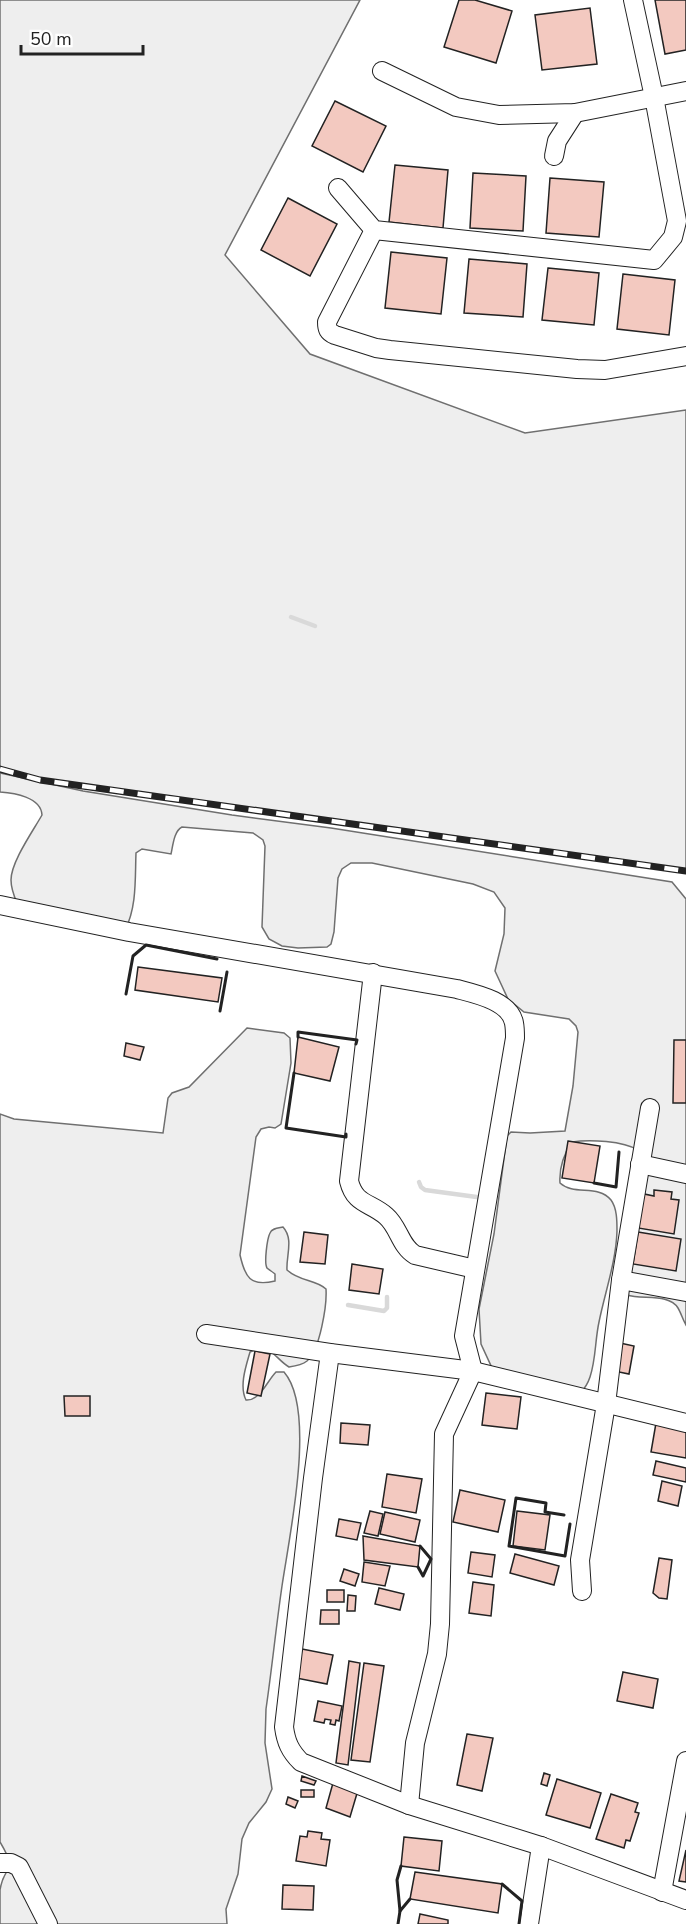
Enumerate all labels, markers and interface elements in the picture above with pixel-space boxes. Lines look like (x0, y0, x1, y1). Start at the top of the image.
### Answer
scale bar (21, 18, 142, 56)
text: 50 m (30, 27, 72, 51)

